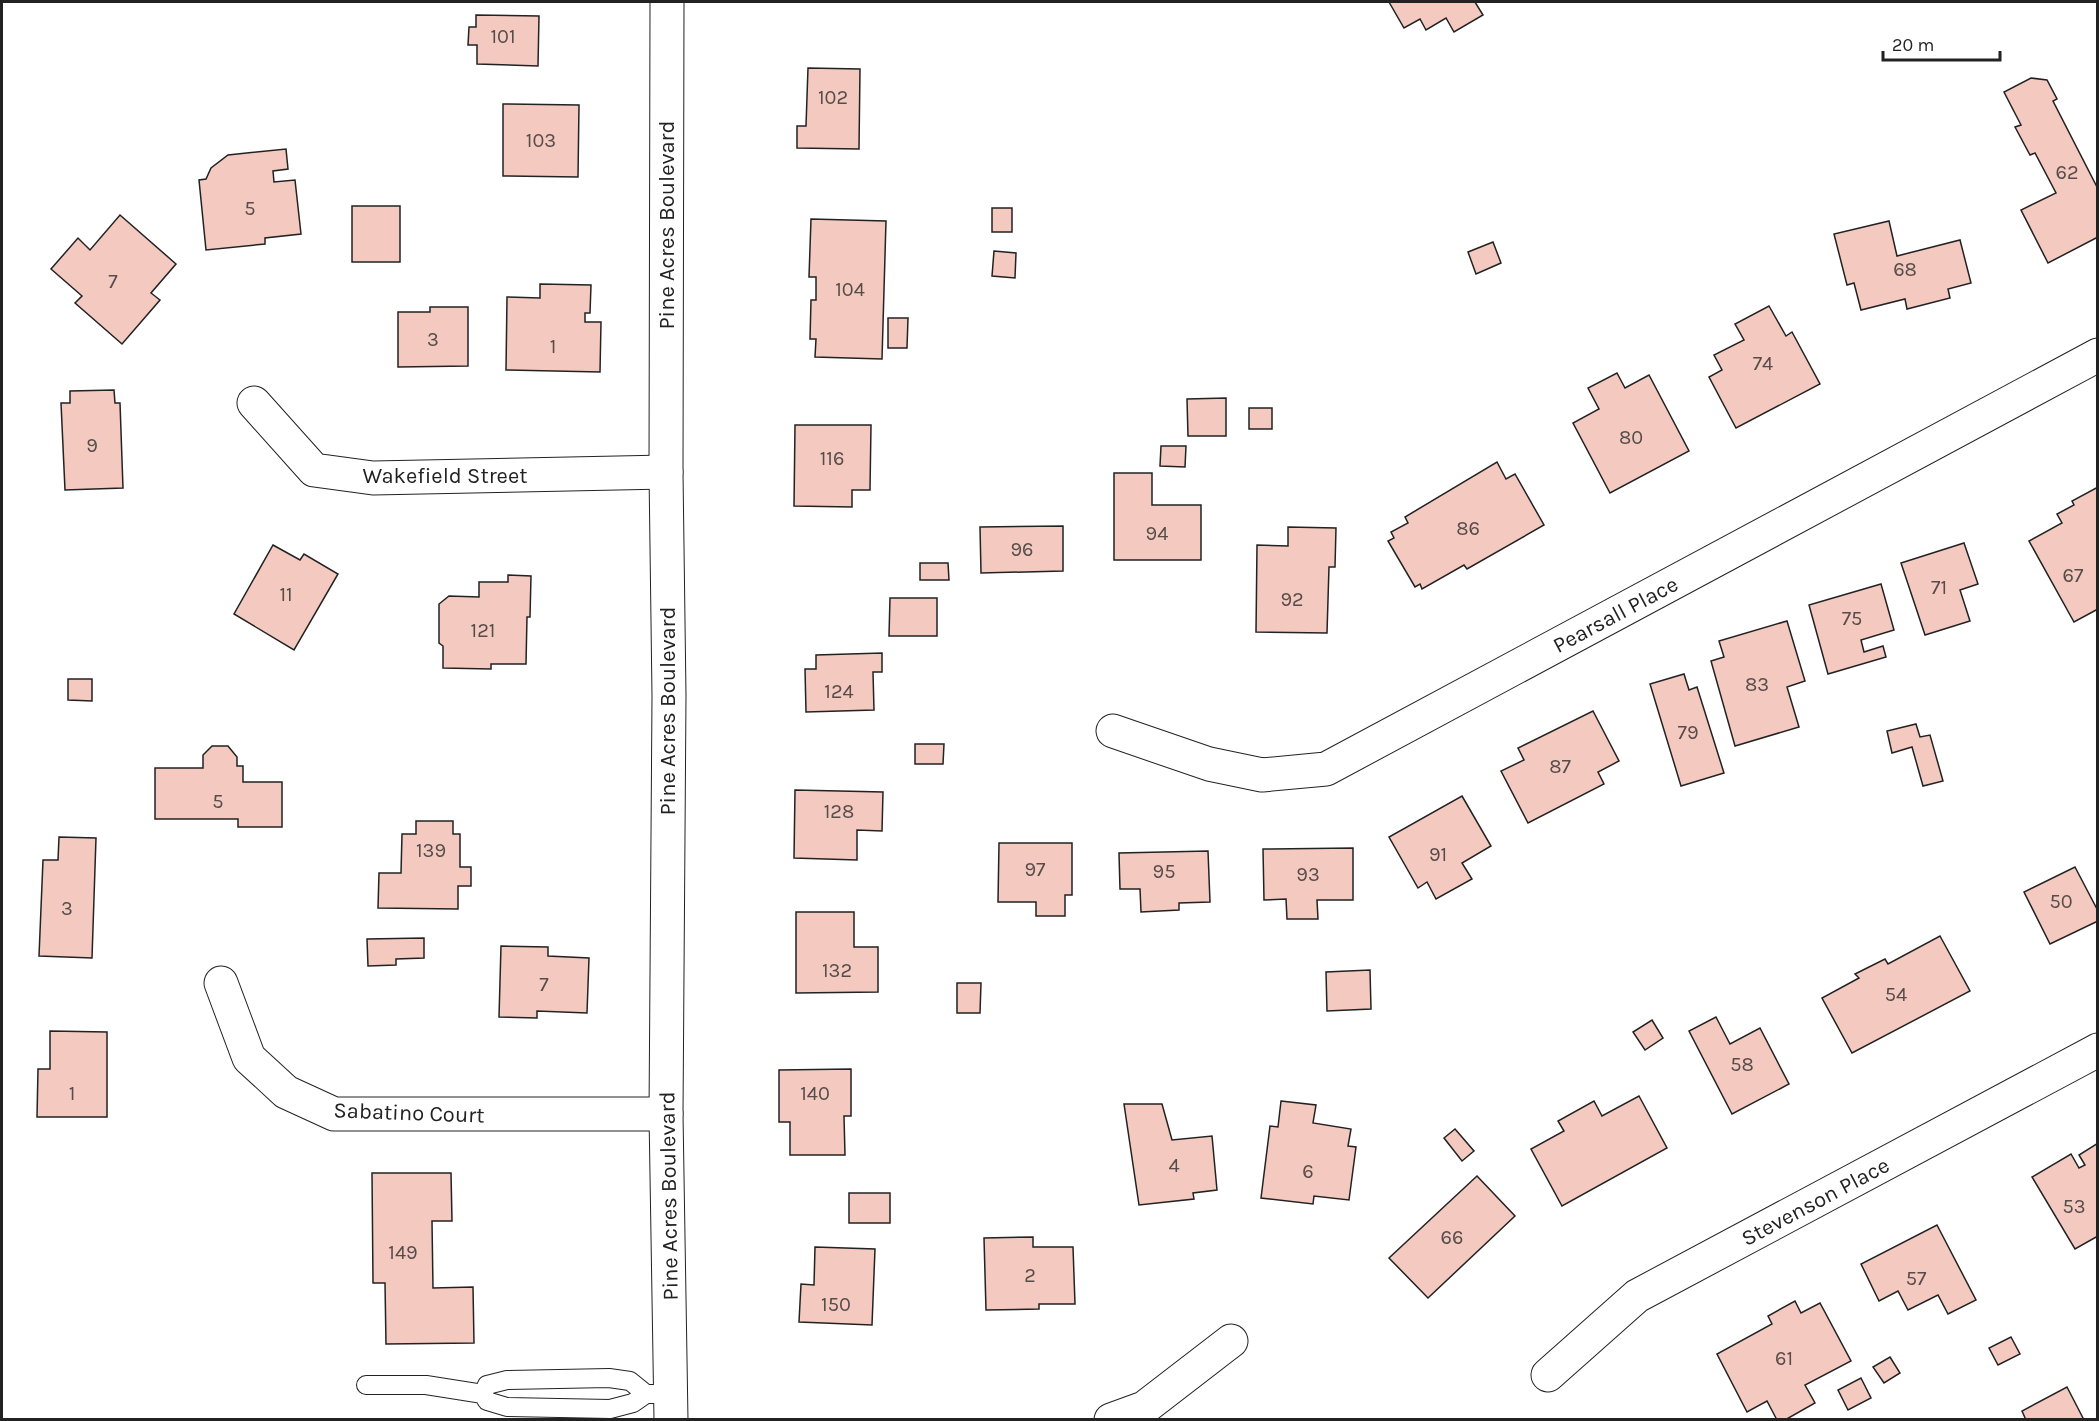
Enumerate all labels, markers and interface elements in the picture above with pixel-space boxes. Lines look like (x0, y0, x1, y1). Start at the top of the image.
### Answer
scale bar (1883, 24, 2000, 62)
house number: 101 (490, 25, 516, 48)
text: 20 m (1892, 34, 1934, 56)
house number: 102 (818, 86, 848, 109)
street label: Pine Acres Boulevard (654, 120, 680, 330)
house number: 103 (526, 129, 556, 152)
house number: 62 (2055, 161, 2079, 184)
house number: 5 (244, 197, 256, 220)
house number: 68 (1893, 258, 1917, 281)
house number: 7 (108, 270, 118, 293)
house number: 104 (835, 278, 865, 301)
house number: 3 (427, 328, 439, 351)
house number: 1 (550, 335, 556, 358)
house number: 74 (1753, 352, 1773, 375)
house number: 80 (1619, 426, 1643, 449)
house number: 9 (86, 434, 98, 457)
house number: 116 (820, 447, 844, 470)
street label: Wakefield Street (363, 463, 527, 489)
house number: 86 (1456, 517, 1480, 540)
house number: 94 (1146, 522, 1168, 545)
house number: 96 (1010, 538, 1034, 561)
house number: 67 (2063, 564, 2084, 587)
street label: Pearsall Place (1549, 571, 1682, 659)
house number: 71 (1931, 576, 1947, 599)
house number: 11 (279, 583, 293, 606)
house number: 92 (1280, 588, 1304, 611)
street label: Pine Acres Boulevard (655, 606, 681, 816)
house number: 75 (1842, 607, 1862, 630)
house number: 121 (471, 619, 495, 642)
house number: 83 (1745, 673, 1769, 696)
house number: 124 (824, 680, 854, 703)
house number: 79 (1678, 721, 1699, 744)
house number: 87 (1549, 755, 1571, 778)
house number: 5 (212, 790, 224, 813)
house number: 128 (824, 800, 854, 823)
house number: 139 (416, 839, 446, 862)
house number: 91 (1429, 843, 1447, 866)
house number: 97 (1025, 858, 1046, 881)
house number: 95 (1153, 860, 1175, 883)
house number: 93 (1296, 863, 1320, 886)
house number: 50 (2049, 890, 2073, 913)
house number: 3 (61, 897, 73, 920)
house number: 132 (822, 959, 852, 982)
house number: 7 (539, 973, 549, 996)
house number: 54 (1885, 983, 1907, 1006)
house number: 58 (1730, 1053, 1754, 1076)
house number: 1 (69, 1082, 75, 1105)
house number: 140 (800, 1082, 830, 1105)
street label: Pine Acres Boulevard (654, 1091, 684, 1301)
street label: Sabatino Court (333, 1097, 485, 1129)
street label: Stevenson Place (1737, 1152, 1894, 1252)
house number: 4 (1168, 1154, 1180, 1177)
house number: 6 (1302, 1160, 1314, 1183)
house number: 53 (2062, 1195, 2086, 1218)
house number: 66 (1441, 1226, 1463, 1249)
house number: 149 (388, 1241, 418, 1264)
house number: 2 (1024, 1264, 1036, 1287)
house number: 57 (1906, 1267, 1927, 1290)
house number: 150 (821, 1293, 851, 1316)
house number: 61 (1775, 1347, 1793, 1370)

